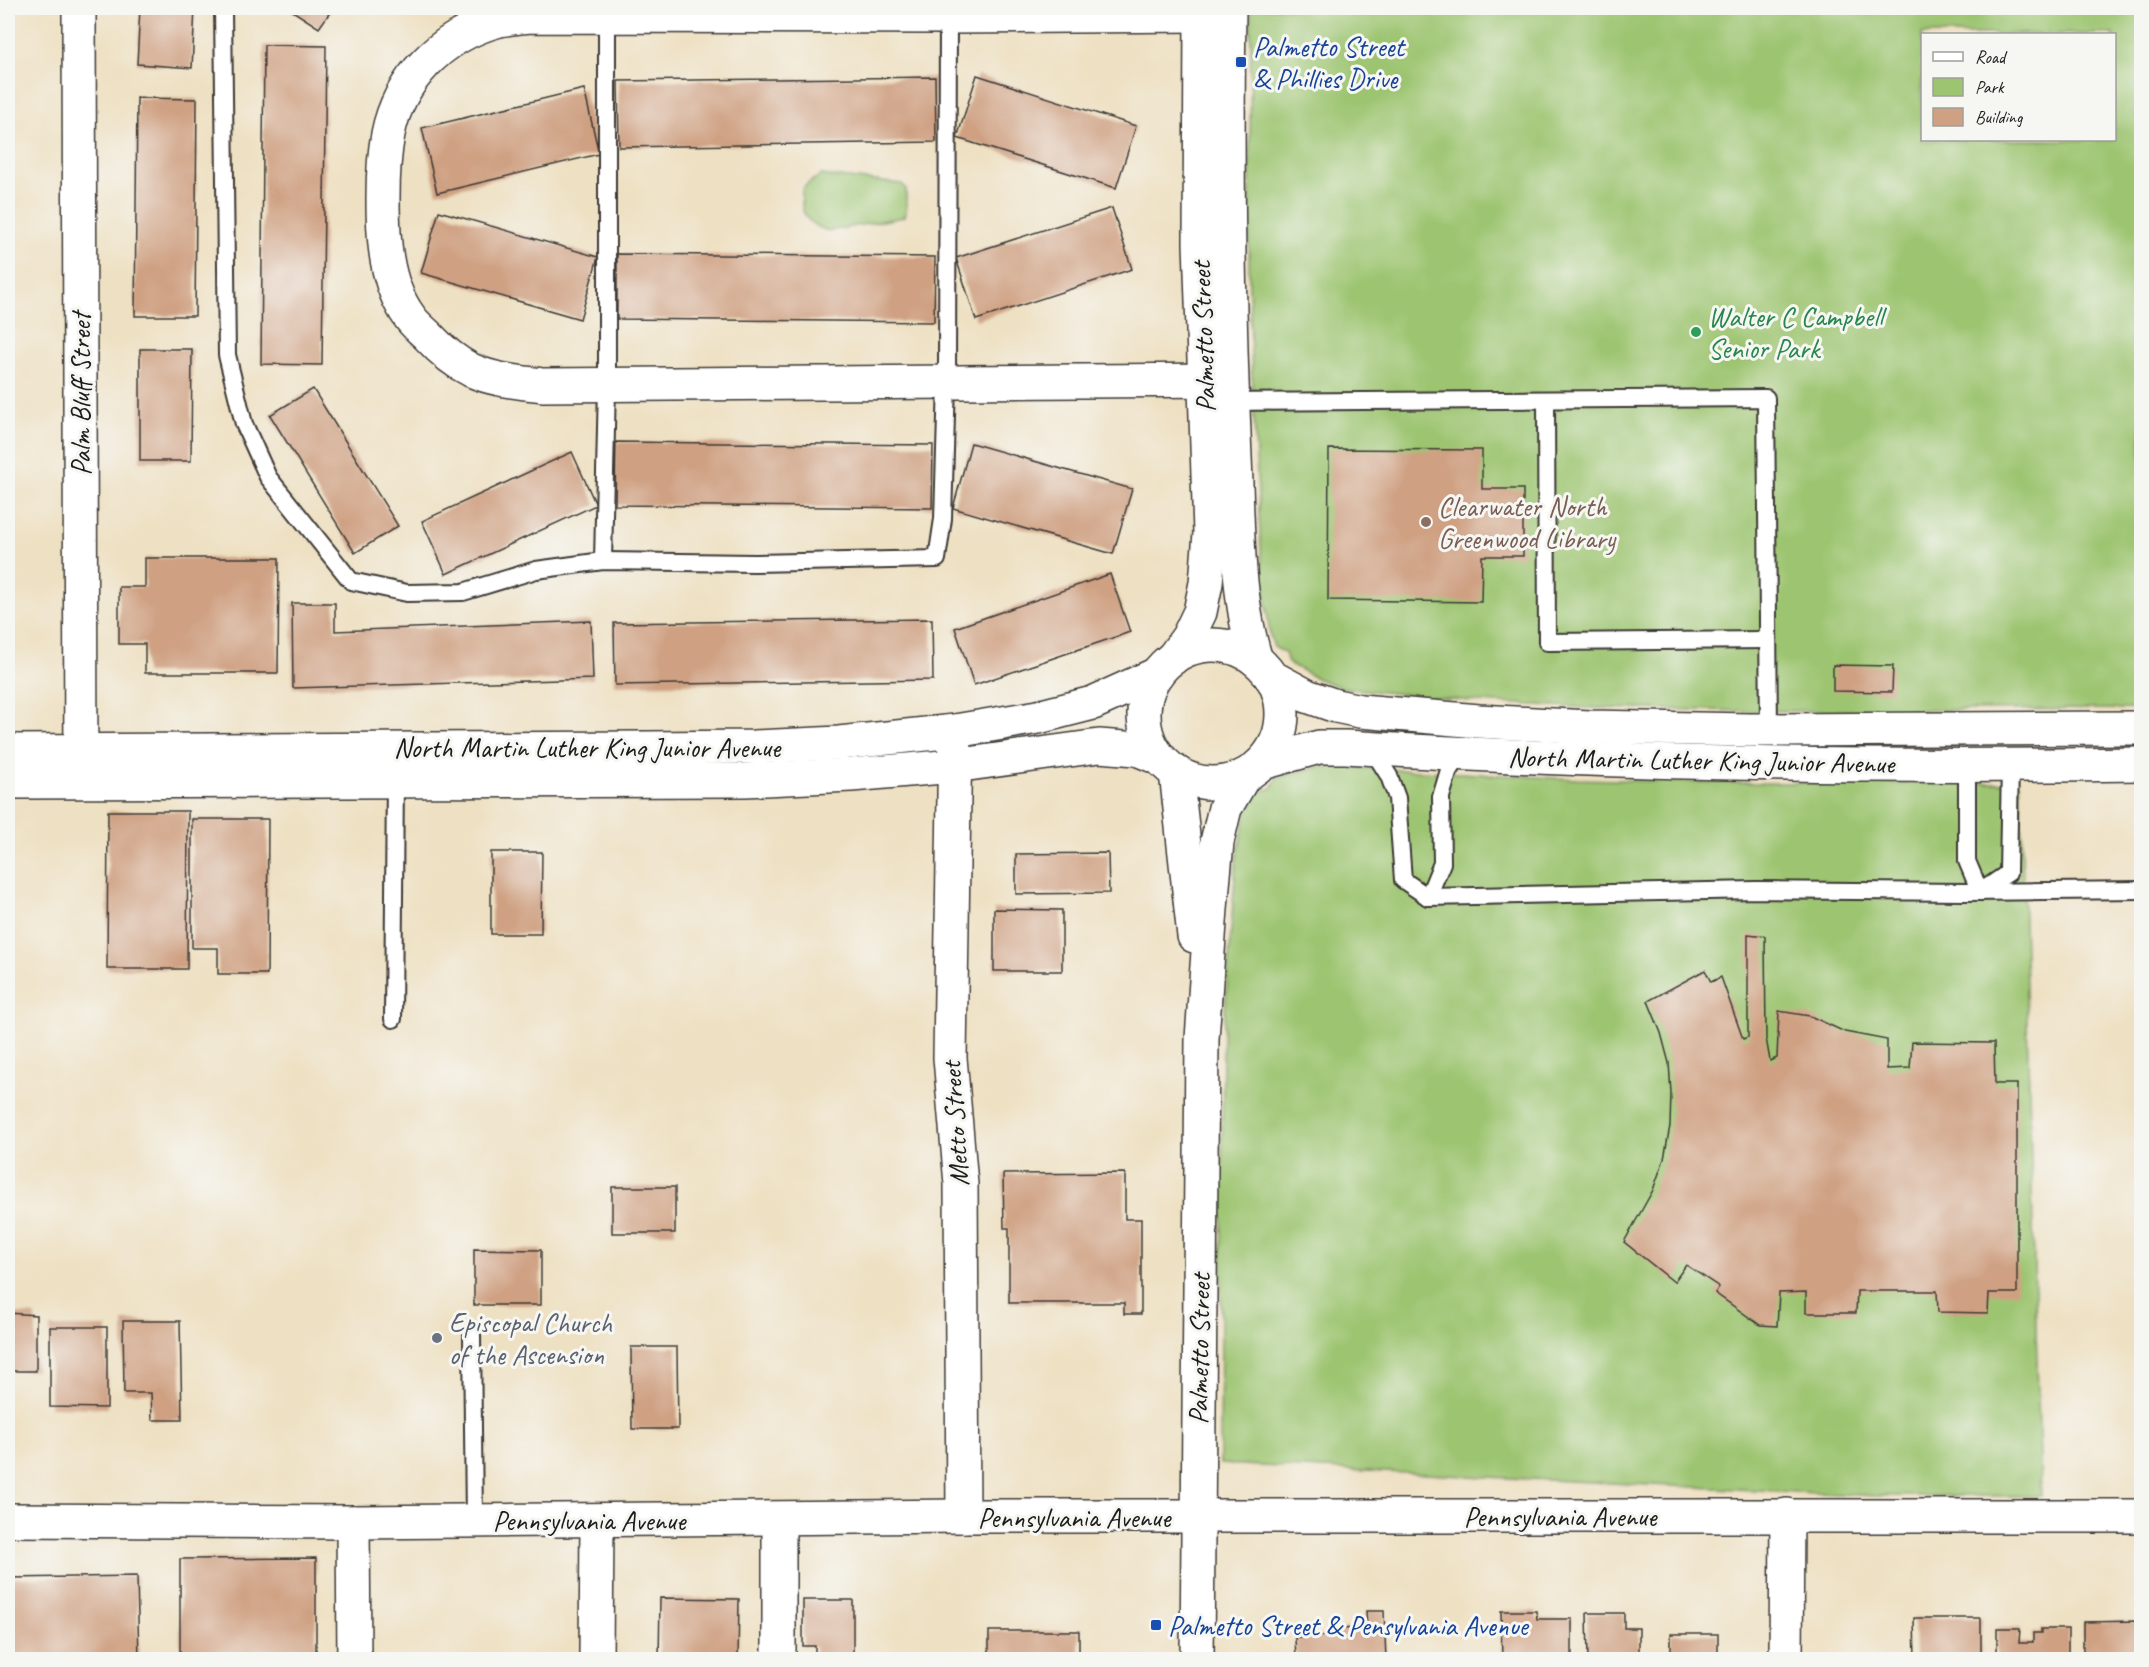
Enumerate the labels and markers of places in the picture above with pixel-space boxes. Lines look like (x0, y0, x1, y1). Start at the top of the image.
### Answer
place label: Palmetto Street & Phillies Drive (1253, 29, 1406, 96)
marker: Palmetto Street & Phillies Drive (1234, 55, 1248, 69)
place label: Walter C Campbell Senior Park (1708, 299, 1888, 366)
marker: Walter C Campbell Senior Park (1689, 325, 1703, 339)
place label: Clearwater North Greenwood Library (1438, 489, 1618, 556)
marker: Clearwater North Greenwood Library (1419, 515, 1433, 529)
place label: Episcopal Church of the Ascension (449, 1305, 612, 1372)
marker: Episcopal Church of the Ascension (430, 1331, 444, 1345)
place label: Palmetto Street & Pensylvania Avenue (1168, 1608, 1530, 1643)
marker: Palmetto Street & Pensylvania Avenue (1149, 1618, 1163, 1632)

